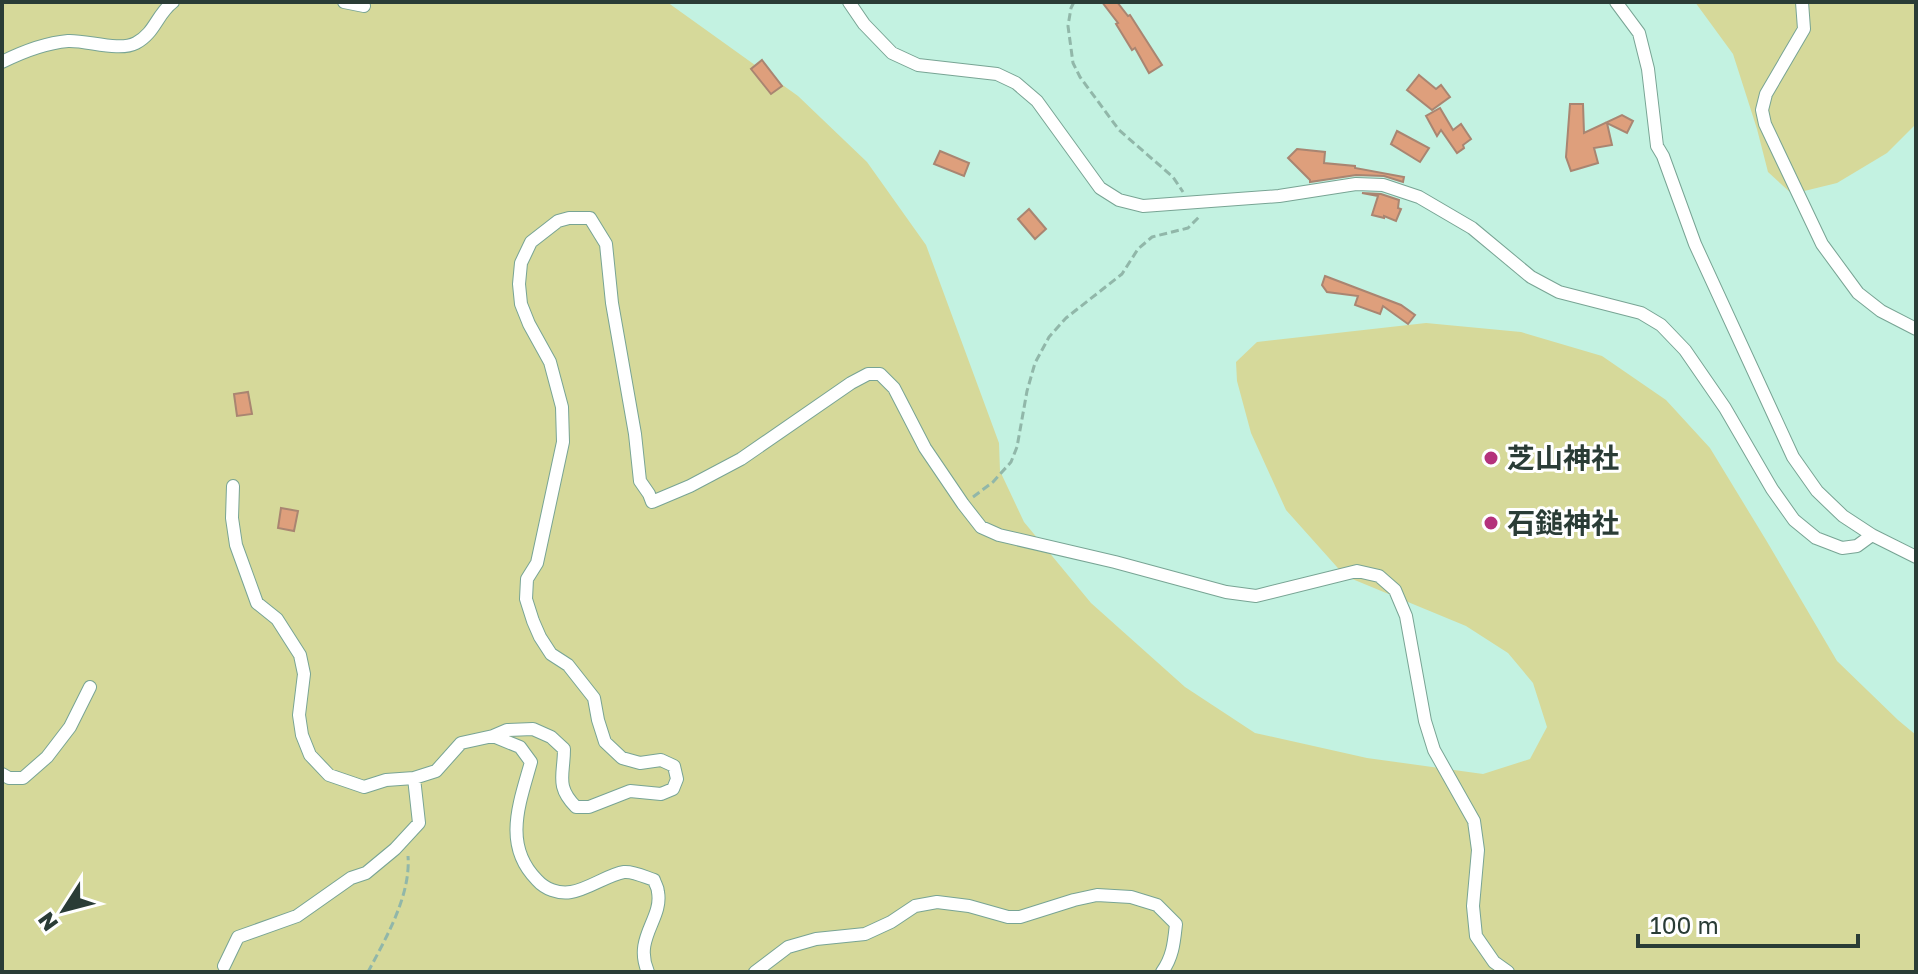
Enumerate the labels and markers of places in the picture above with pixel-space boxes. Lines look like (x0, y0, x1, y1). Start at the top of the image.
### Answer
place label: 芝山神社 (1507, 441, 1619, 474)
marker: 芝山神社 (1482, 449, 1500, 467)
place label: 石鎚神社 (1507, 506, 1619, 539)
marker: 石鎚神社 (1482, 514, 1500, 532)

